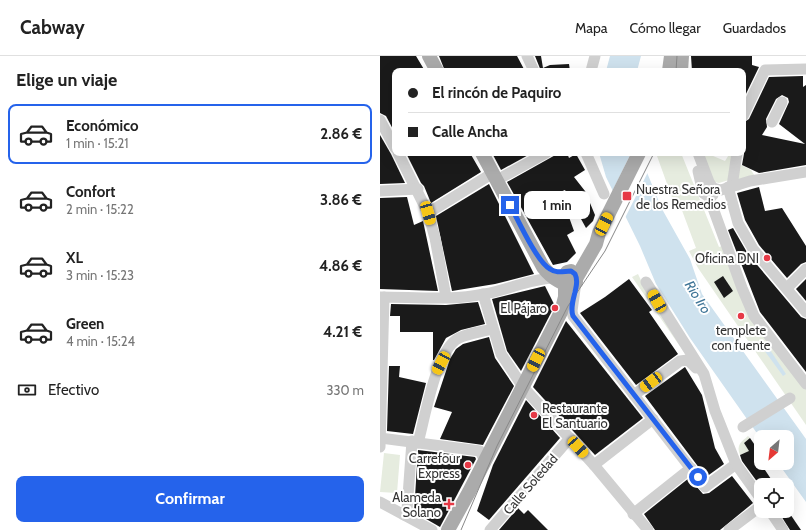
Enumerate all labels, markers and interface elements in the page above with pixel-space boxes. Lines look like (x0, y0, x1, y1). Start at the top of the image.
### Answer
text: Cabway (20, 16, 85, 39)
text: Mapa (575, 19, 608, 37)
text: Cómo llegar (630, 19, 701, 37)
text: Guardados (723, 19, 786, 37)
text: Elige un viaje (16, 69, 117, 91)
text: El rincón de Paquiro (432, 84, 561, 102)
icon: car (18, 116, 54, 152)
text: Económico (66, 117, 138, 135)
text: Calle Ancha (432, 123, 508, 141)
text: 2.86 € (320, 125, 362, 143)
text: 1 min · 15:21 (66, 135, 129, 151)
place label: Nuestra Señora de los Remedios (636, 181, 727, 212)
icon: car (18, 182, 54, 218)
text: Confort (66, 183, 115, 201)
marker: Nuestra Señora de los Remedios (621, 190, 633, 202)
text: 3.86 € (320, 191, 362, 209)
callout: 1 min (524, 191, 590, 219)
route end (501, 196, 519, 214)
text: 1 min (542, 197, 572, 213)
car (419, 200, 437, 226)
text: 2 min · 15:22 (66, 201, 134, 217)
car (593, 211, 615, 237)
icon: car (18, 248, 54, 284)
text: XL (66, 249, 83, 267)
place label: Oficina DNI (695, 250, 759, 266)
marker: Oficina DNI (762, 253, 772, 263)
text: 4.86 € (319, 257, 362, 275)
text: 3 min · 15:23 (66, 267, 134, 283)
water label: Rio Iro (681, 277, 715, 317)
car (646, 288, 668, 314)
place label: El Pájaro (500, 300, 547, 317)
marker: El Pájaro (550, 303, 560, 313)
marker: templete con fuente (736, 311, 746, 321)
icon: car (18, 314, 54, 350)
text: Green (66, 315, 104, 333)
place label: templete con fuente (711, 322, 771, 353)
text: 4.21 € (323, 323, 362, 341)
text: 4 min · 15:24 (66, 333, 135, 349)
car (525, 347, 547, 373)
car (430, 350, 452, 376)
car (638, 370, 664, 394)
icon: cash (16, 379, 38, 401)
text: Efectivo (48, 381, 99, 399)
text: 330 m (327, 382, 364, 398)
place label: Restaurante El Santuario (542, 400, 608, 431)
marker: Restaurante El Santuario (529, 410, 539, 420)
north arrow (754, 430, 794, 470)
map controls (754, 430, 794, 518)
car (566, 434, 590, 460)
place label: Carrefour Express (409, 450, 461, 481)
street label: Calle Soledad (499, 450, 561, 518)
marker: Carrefour Express (463, 460, 473, 470)
route start (689, 468, 707, 486)
button: Confirmar (16, 476, 364, 522)
button: locate (754, 478, 794, 518)
place label: Alameda Solano (392, 489, 442, 520)
marker: Alameda Solano (444, 499, 454, 509)

